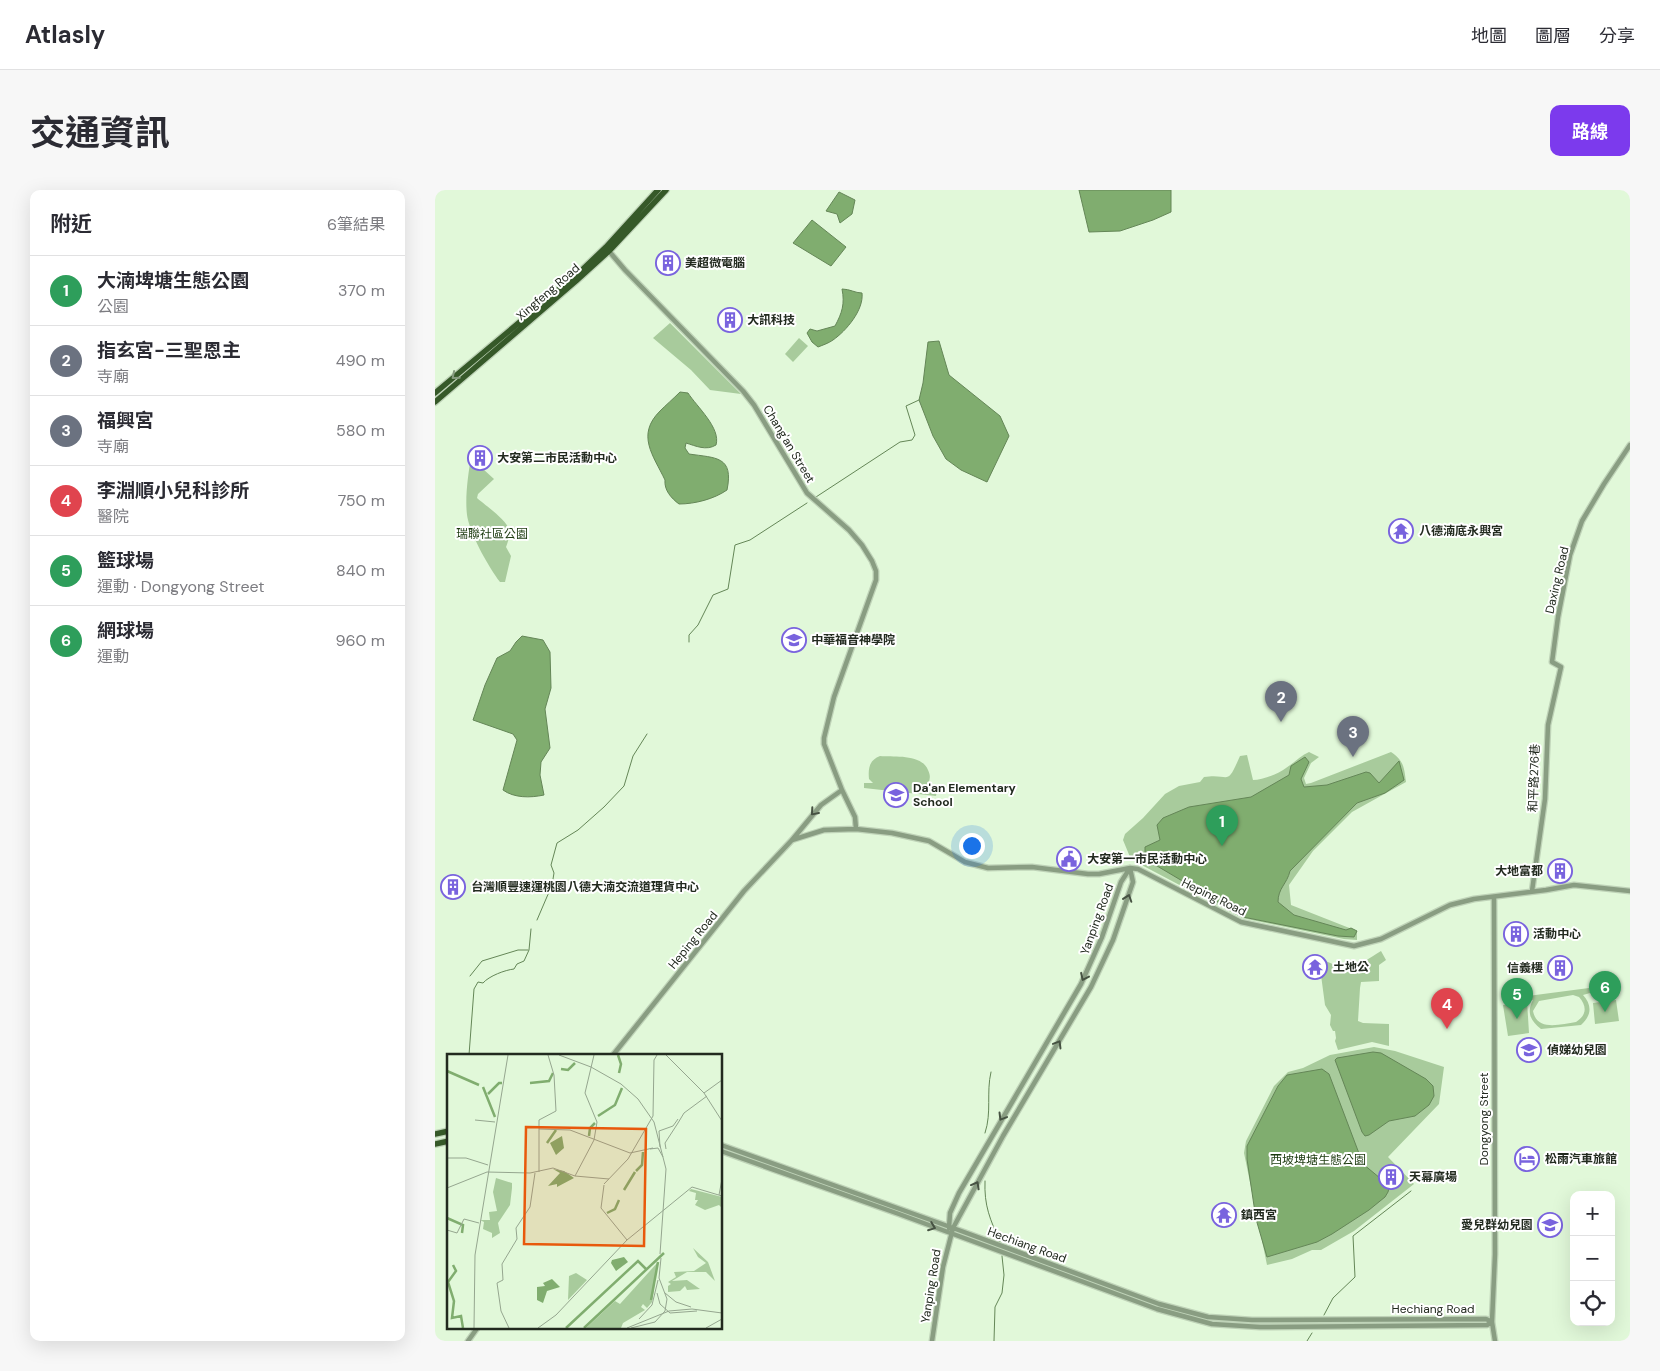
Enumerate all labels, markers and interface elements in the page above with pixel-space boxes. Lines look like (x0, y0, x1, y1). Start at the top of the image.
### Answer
text: Atlasly (25, 19, 105, 50)
text: 地圖 (1471, 24, 1507, 48)
text: 圖層 (1535, 24, 1571, 48)
text: 分享 (1599, 24, 1635, 48)
button: 路線 (1550, 105, 1630, 156)
text: 交通資訊 (30, 110, 170, 156)
text: 附近 (50, 210, 92, 238)
text: 6筆結果 (327, 214, 385, 235)
building icon: 美超微電腦 (655, 250, 681, 276)
place label: 美超微電腦 (685, 255, 745, 271)
street label: Xingfeng Road (513, 260, 583, 324)
text: 大湳埤塘生態公園 (97, 268, 249, 293)
text: 1 (63, 280, 69, 301)
text: 370 m (338, 280, 385, 301)
text: 公園 (97, 296, 129, 317)
building icon: 大訊科技 (717, 307, 743, 333)
place label: 大訊科技 (747, 312, 795, 328)
text: 指玄宮-三聖恩主 (97, 338, 241, 363)
text: 2 (61, 350, 71, 371)
text: 490 m (336, 350, 385, 371)
text: 寺廟 (97, 366, 129, 387)
one-way arrow (451, 371, 460, 380)
street label: Chang'an Street (759, 402, 819, 486)
text: 福興宮 (97, 408, 154, 433)
text: 3 (61, 420, 71, 441)
text: 580 m (336, 420, 385, 441)
text: 寺廟 (97, 436, 129, 457)
building icon: 大安第二市民活動中心 (467, 445, 493, 471)
place label: 大安第二市民活動中心 (497, 450, 617, 466)
text: 李淵順小兒科診所 (97, 478, 249, 503)
text: 4 (61, 490, 71, 511)
text: 750 m (338, 490, 385, 511)
text: 醫院 (97, 506, 129, 527)
temple icon: 八德湳底永興宮 (1388, 518, 1414, 544)
place label: 八德湳底永興宮 (1419, 523, 1503, 539)
park label: 瑞聯社區公園 (456, 526, 528, 542)
street label: Daxing Road (1542, 545, 1572, 615)
text: 籃球場 (97, 548, 154, 573)
text: 5 (61, 560, 71, 581)
text: 840 m (336, 560, 385, 581)
text: 運動 · Dongyong Street (97, 576, 265, 597)
text: 網球場 (97, 618, 154, 643)
school or university icon: 中華福音神學院 (781, 627, 807, 653)
text: 6 (61, 630, 71, 651)
text: 960 m (335, 630, 385, 651)
place label: 中華福音神學院 (811, 632, 895, 648)
text: 運動 (97, 646, 129, 667)
pin: 2 (1265, 681, 1297, 722)
pin: 3 (1337, 716, 1369, 757)
street label: 和平路276巷 (1525, 744, 1543, 812)
place label: Da'an Elementary School (913, 780, 1017, 810)
school or university icon: Da'an Elementary School (883, 782, 909, 808)
pin: 1 (1206, 805, 1238, 846)
one-way arrow (811, 807, 820, 816)
your location (959, 833, 985, 859)
public building icon: 大安第一市民活動中心 (1056, 846, 1082, 872)
place label: 大安第一市民活動中心 (1087, 851, 1207, 867)
building icon: 大地富都 (1547, 858, 1573, 884)
place label: 大地富都 (1495, 863, 1543, 879)
building icon: 台灣順豐速運桃園八德大湳交流道理貨中心 (440, 874, 466, 900)
street label: Heping Road (1179, 874, 1249, 920)
place label: 台灣順豐速運桃園八德大湳交流道理貨中心 (471, 879, 699, 895)
street label: Yanping Road (1077, 881, 1117, 957)
one-way arrow (1122, 894, 1132, 903)
street label: Heping Road (665, 908, 721, 972)
building icon: 活動中心 (1503, 921, 1529, 947)
place label: 活動中心 (1533, 926, 1581, 942)
temple icon: 土地公 (1302, 954, 1328, 980)
building icon: 信義樓 (1547, 955, 1573, 981)
place label: 土地公 (1333, 959, 1369, 975)
place label: 信義樓 (1507, 960, 1543, 976)
pin: 6 (1589, 971, 1621, 1012)
one-way arrow (1080, 972, 1091, 981)
pin: 5 (1501, 978, 1533, 1019)
pin: 4 (1431, 988, 1463, 1029)
school or university icon: 偵娣幼兒園 (1516, 1037, 1542, 1063)
one-way arrow (1051, 1041, 1061, 1050)
place label: 偵娣幼兒園 (1547, 1042, 1607, 1058)
inset map (447, 1054, 723, 1328)
street label: Dongyong Street (1476, 1072, 1492, 1165)
one-way arrow (999, 1112, 1009, 1121)
hotel icon: 松雨汽車旅館 (1514, 1146, 1540, 1172)
place label: 松雨汽車旅館 (1545, 1151, 1617, 1167)
park label: 西坡埤塘生態公園 (1270, 1152, 1366, 1168)
building icon: 天幕廣場 (1378, 1164, 1404, 1190)
place label: 天幕廣場 (1409, 1169, 1457, 1185)
one-way arrow (970, 1181, 980, 1190)
map controls (1570, 1191, 1615, 1326)
button: + (1570, 1191, 1615, 1236)
temple icon: 鎮西宮 (1211, 1202, 1237, 1228)
place label: 鎮西宮 (1241, 1207, 1277, 1223)
school or university icon: 愛兒群幼兒園 (1537, 1212, 1563, 1238)
place label: 愛兒群幼兒園 (1461, 1217, 1533, 1233)
one-way arrow (927, 1221, 936, 1231)
street label: Hechiang Road (985, 1223, 1069, 1267)
button: − (1570, 1236, 1615, 1281)
street label: Yanping Road (917, 1248, 945, 1324)
button: locate (1570, 1281, 1615, 1326)
street label: Hechiang Road (1392, 1301, 1474, 1317)

